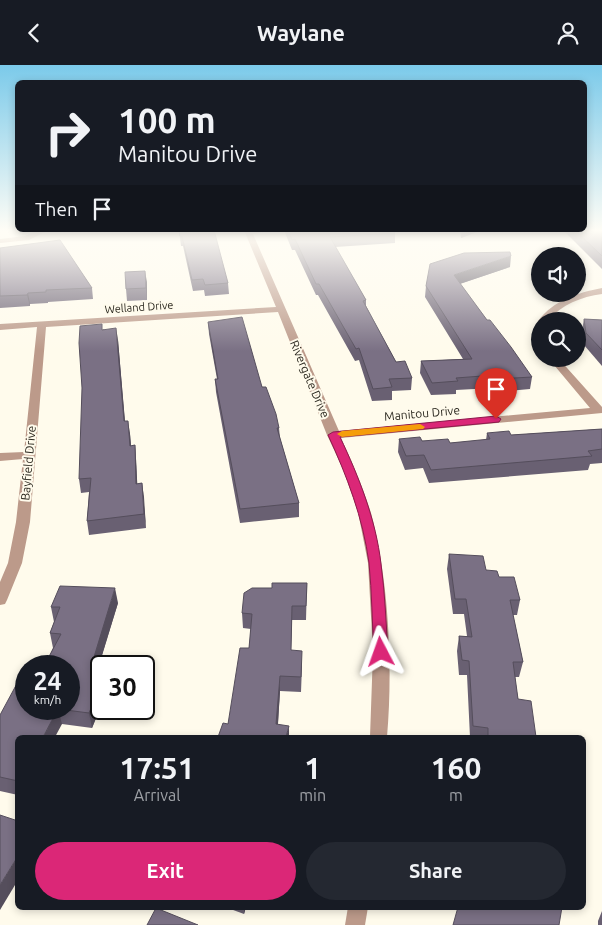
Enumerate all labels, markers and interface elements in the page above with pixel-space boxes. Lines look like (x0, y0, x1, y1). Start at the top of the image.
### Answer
icon: back (20, 19, 48, 47)
icon: person (554, 19, 582, 47)
text: Waylane (257, 20, 345, 45)
icon: right (35, 100, 100, 165)
text: 100 m (118, 100, 216, 140)
text: Manitou Drive (118, 141, 257, 166)
icon: arrive (88, 195, 116, 223)
text: Then (35, 198, 78, 220)
map controls (531, 247, 586, 367)
button: sound (531, 247, 586, 302)
street label: Welland Drive (104, 299, 174, 315)
button: search (531, 312, 586, 367)
street label: Rivergate Drive (288, 338, 332, 420)
pin (475, 368, 517, 419)
icon: arrive (482, 375, 510, 403)
street label: Manitou Drive (384, 403, 460, 423)
street label: Bayfield Drive (18, 425, 38, 501)
position arrow (354, 625, 406, 677)
speed limit sign: 30 (90, 655, 155, 720)
text: 24 (33, 667, 62, 695)
text: km/h (34, 693, 61, 706)
text: 17:51 (120, 751, 195, 785)
text: 1 (304, 751, 321, 785)
text: 160 (431, 751, 481, 785)
text: Arrival (134, 786, 180, 804)
text: min (299, 786, 326, 804)
text: m (449, 786, 463, 804)
button: Exit (35, 842, 296, 900)
button: Share (306, 842, 566, 900)

